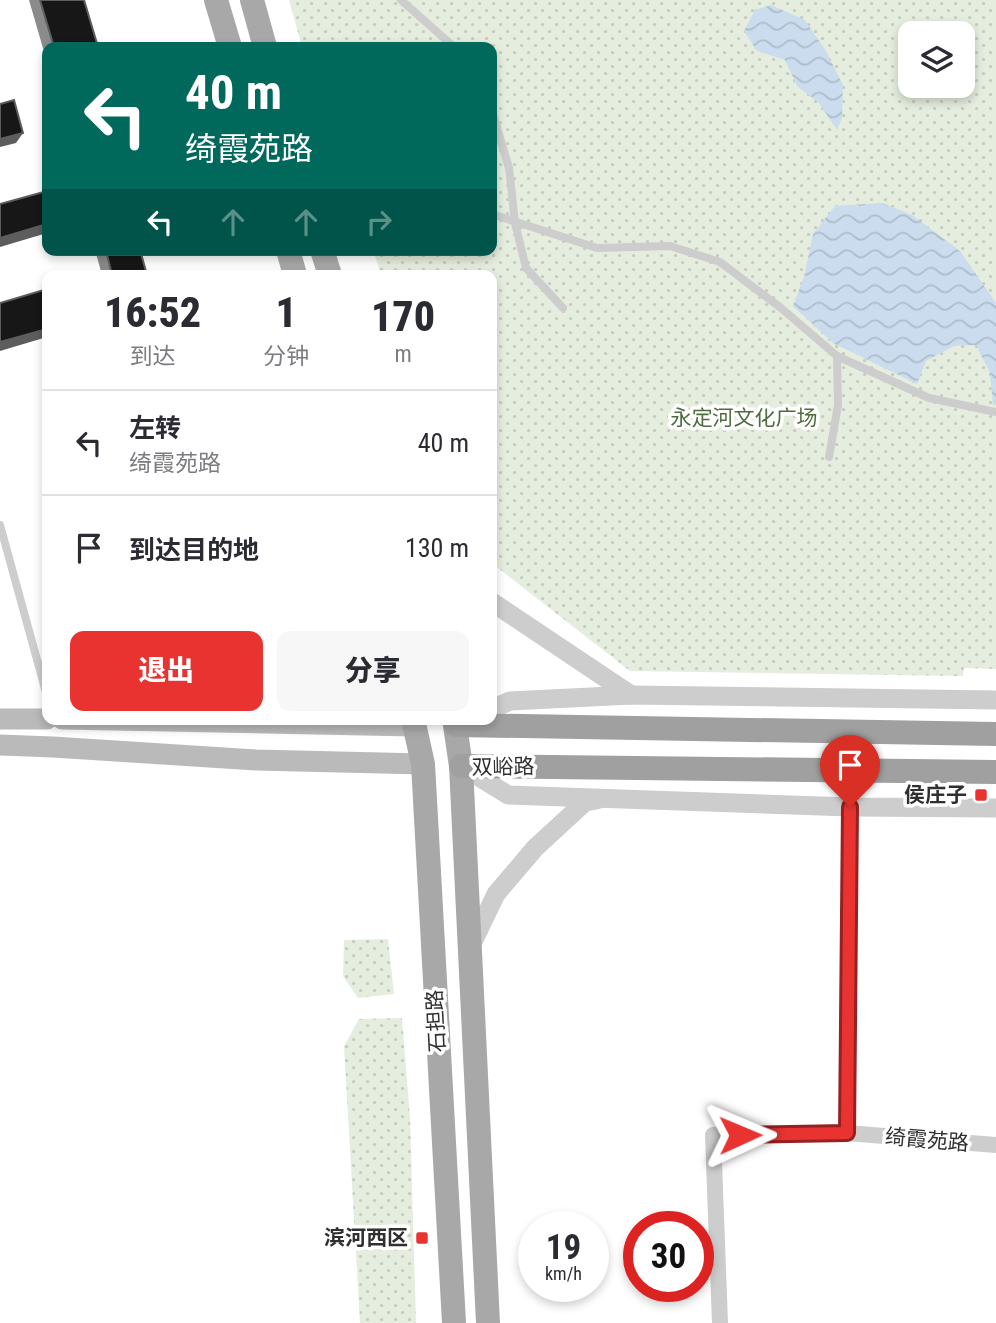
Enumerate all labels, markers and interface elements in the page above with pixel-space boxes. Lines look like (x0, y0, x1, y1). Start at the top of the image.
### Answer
map controls (898, 21, 975, 98)
button: layers (898, 21, 975, 98)
text: 40 m (185, 64, 282, 121)
icon: left (70, 70, 161, 161)
text: 绮霞苑路 (185, 130, 313, 168)
icon: left (141, 203, 179, 241)
icon: ahead (214, 203, 252, 241)
icon: ahead (287, 203, 325, 241)
icon: right (360, 203, 398, 241)
text: 16:52 (104, 288, 201, 337)
text: 1 (275, 288, 297, 337)
text: 170 (371, 292, 435, 341)
text: m (394, 341, 412, 368)
text: 到达 (130, 343, 176, 370)
text: 分钟 (263, 343, 309, 370)
park label: 永定河文化广场 (671, 406, 818, 430)
text: 左转 (129, 413, 181, 443)
icon: left (70, 424, 108, 462)
text: 40 m (418, 428, 469, 458)
text: 绮霞苑路 (129, 450, 221, 477)
icon: arrive (70, 529, 108, 567)
text: 130 m (405, 533, 469, 563)
text: 到达目的地 (129, 535, 259, 565)
button: 退出 (70, 631, 263, 711)
button: 分享 (277, 631, 469, 711)
pin (820, 735, 880, 807)
icon: arrive (831, 746, 869, 784)
street label: 双峪路 (471, 754, 535, 780)
place label: 侯庄子 (904, 783, 967, 807)
marker: 侯庄子 (973, 787, 989, 803)
street label: 石担路 (422, 989, 450, 1053)
position arrow (703, 1098, 777, 1172)
street label: 绮霞苑路 (884, 1124, 970, 1156)
speed limit sign: 30 (623, 1211, 714, 1302)
place label: 滨河西区 (324, 1226, 408, 1250)
text: 19 (546, 1227, 581, 1268)
marker: 滨河西区 (414, 1230, 430, 1246)
text: km/h (545, 1263, 582, 1284)

